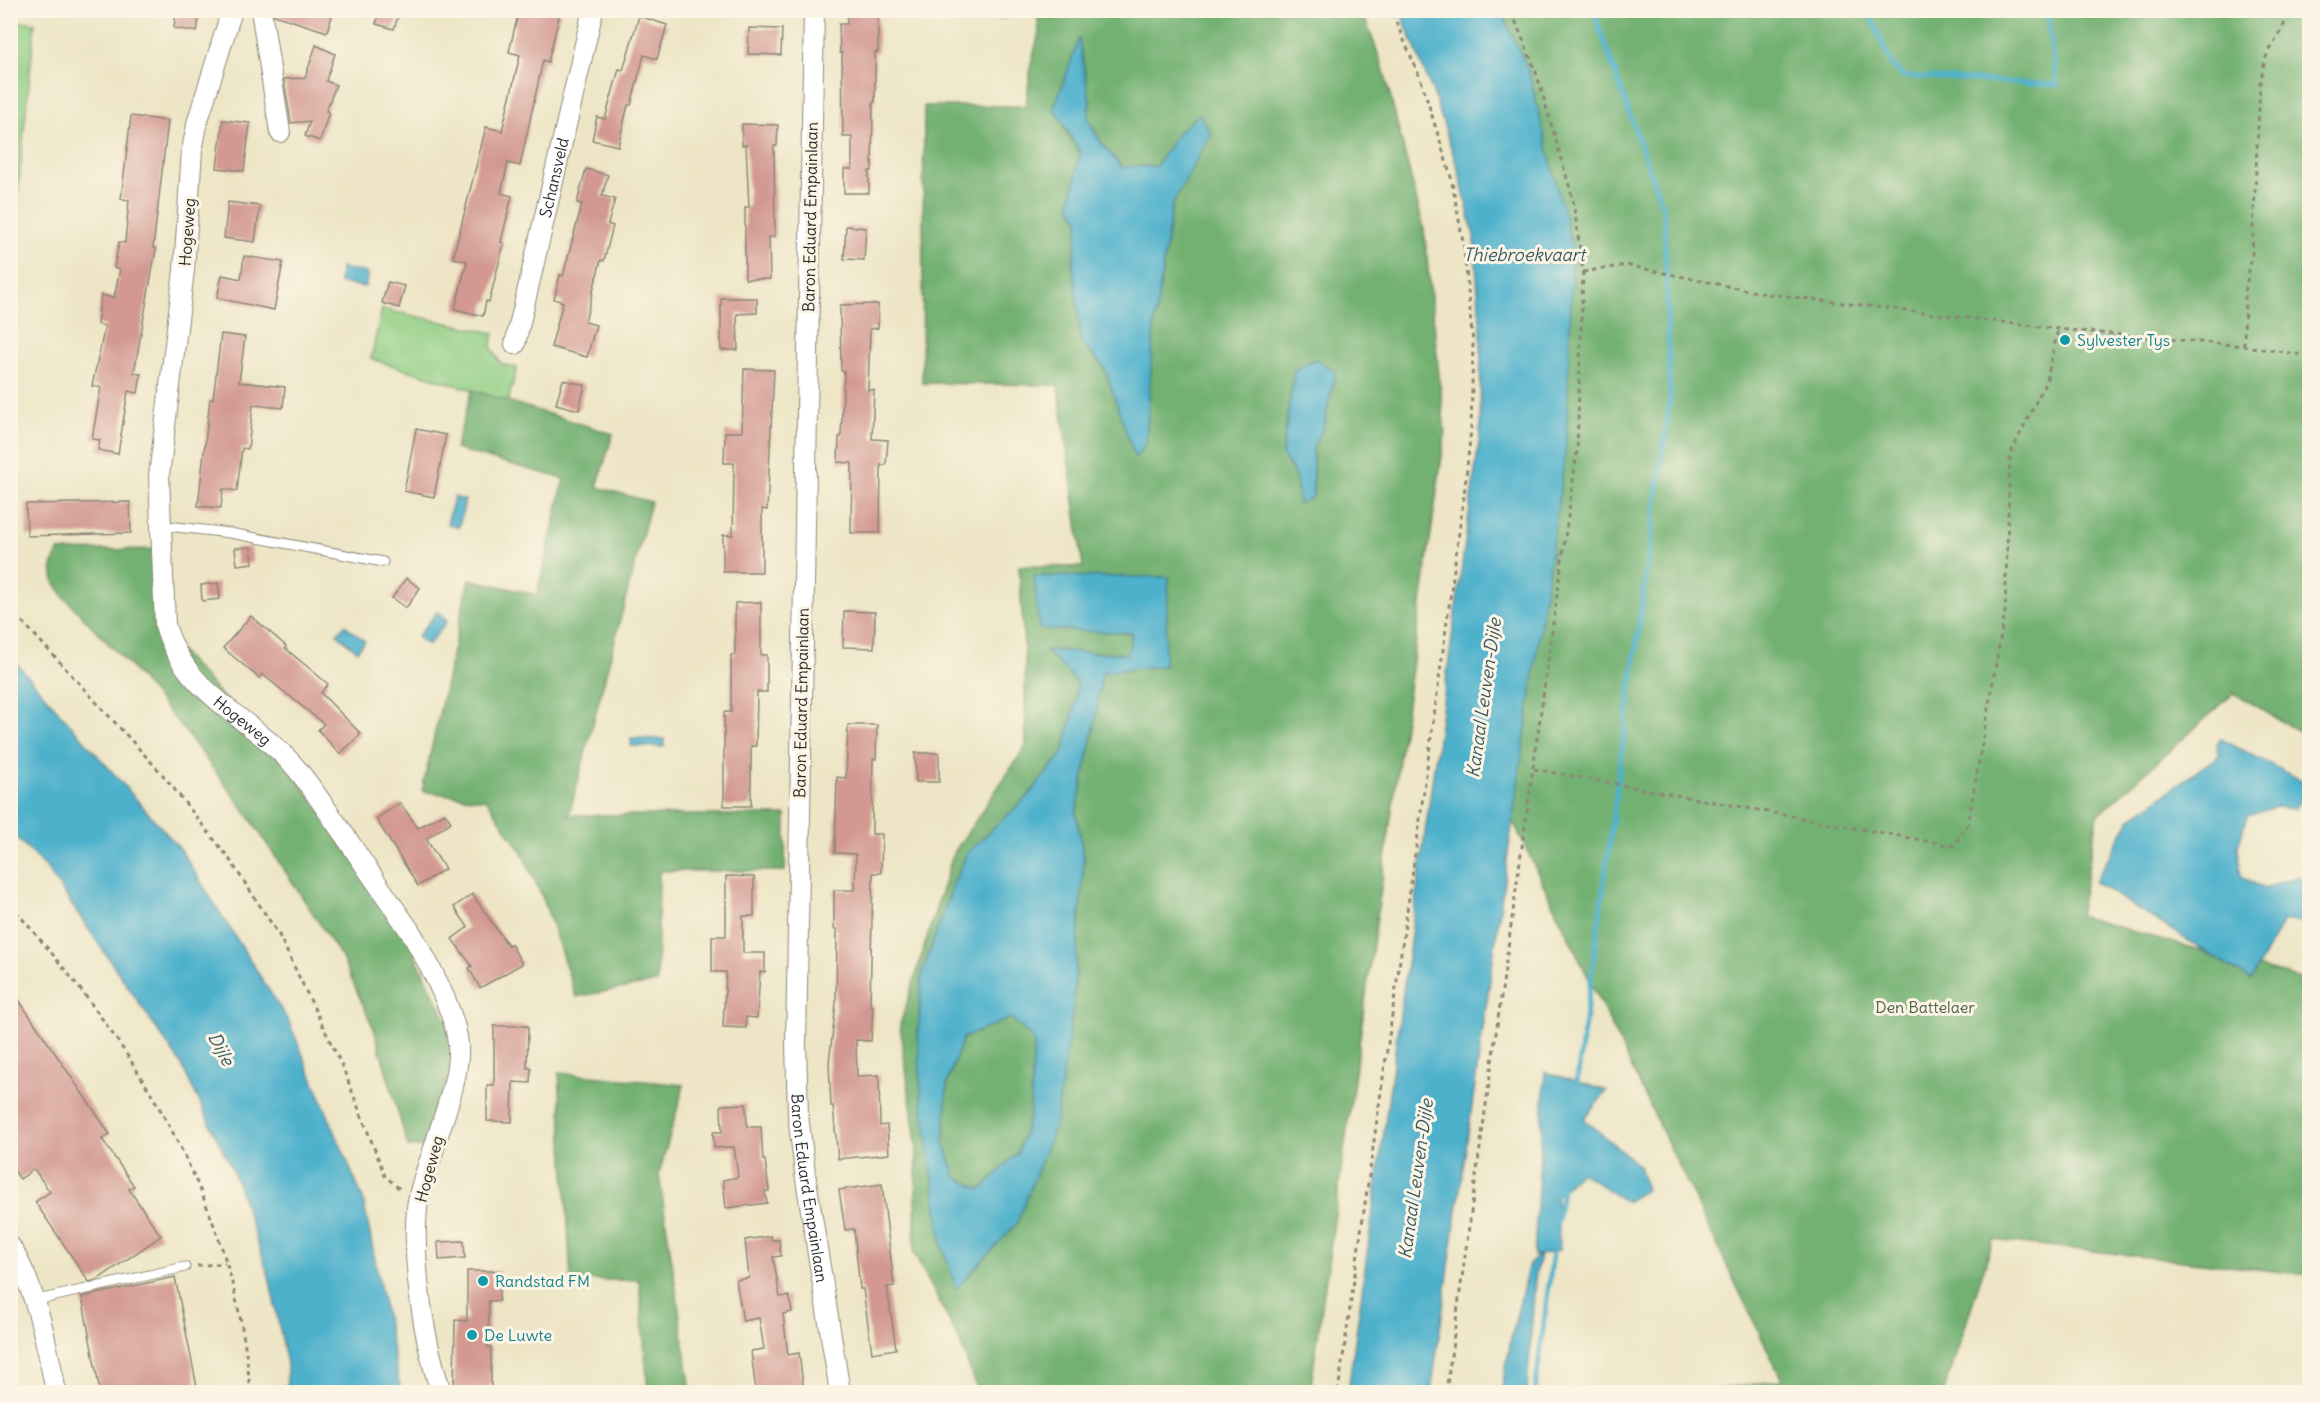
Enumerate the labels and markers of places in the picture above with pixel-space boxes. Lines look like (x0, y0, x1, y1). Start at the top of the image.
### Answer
place label: Sylvester Tys (2077, 330, 2170, 350)
marker: Sylvester Tys (2058, 333, 2072, 347)
place label: Randstad FM (495, 1271, 590, 1291)
marker: Randstad FM (476, 1274, 490, 1288)
place label: De Luwte (484, 1325, 552, 1345)
marker: De Luwte (465, 1328, 479, 1342)

